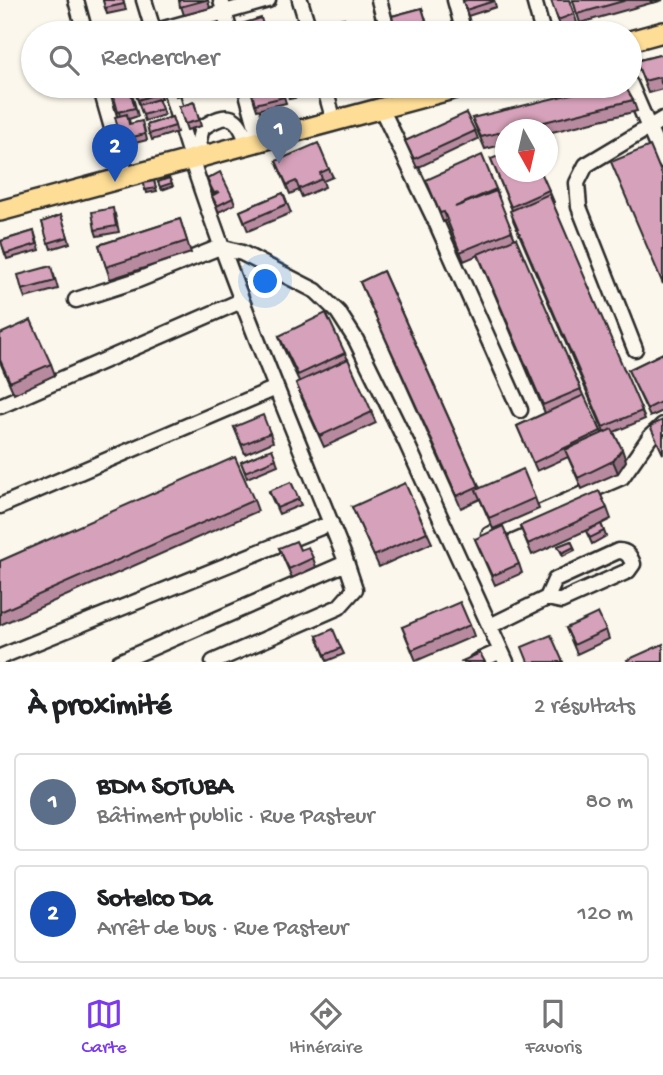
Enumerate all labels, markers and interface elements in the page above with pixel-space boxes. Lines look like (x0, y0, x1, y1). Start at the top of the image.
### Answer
search box (21, 21, 642, 98)
icon: search (45, 41, 83, 79)
text: Rechercher (101, 44, 219, 75)
pin: 1 (256, 106, 302, 164)
north arrow (495, 119, 558, 182)
pin: 2 (92, 124, 138, 182)
your location (248, 264, 282, 298)
text: À proximité (28, 690, 172, 725)
text: 2 résultats (534, 694, 635, 721)
text: BDM SOTUBA (97, 773, 233, 804)
text: 1 (48, 789, 58, 816)
text: 80 m (586, 789, 633, 816)
text: Bâtiment public · Rue Pasteur (97, 804, 374, 831)
text: Sotelco Da (97, 885, 212, 916)
text: 2 (47, 901, 59, 928)
text: 120 m (578, 901, 633, 928)
text: Arrêt de bus · Rue Pasteur (97, 916, 348, 943)
tab: Carte (81, 995, 127, 1060)
tab: Itinéraire (289, 995, 362, 1060)
tab: Favoris (525, 995, 582, 1060)

